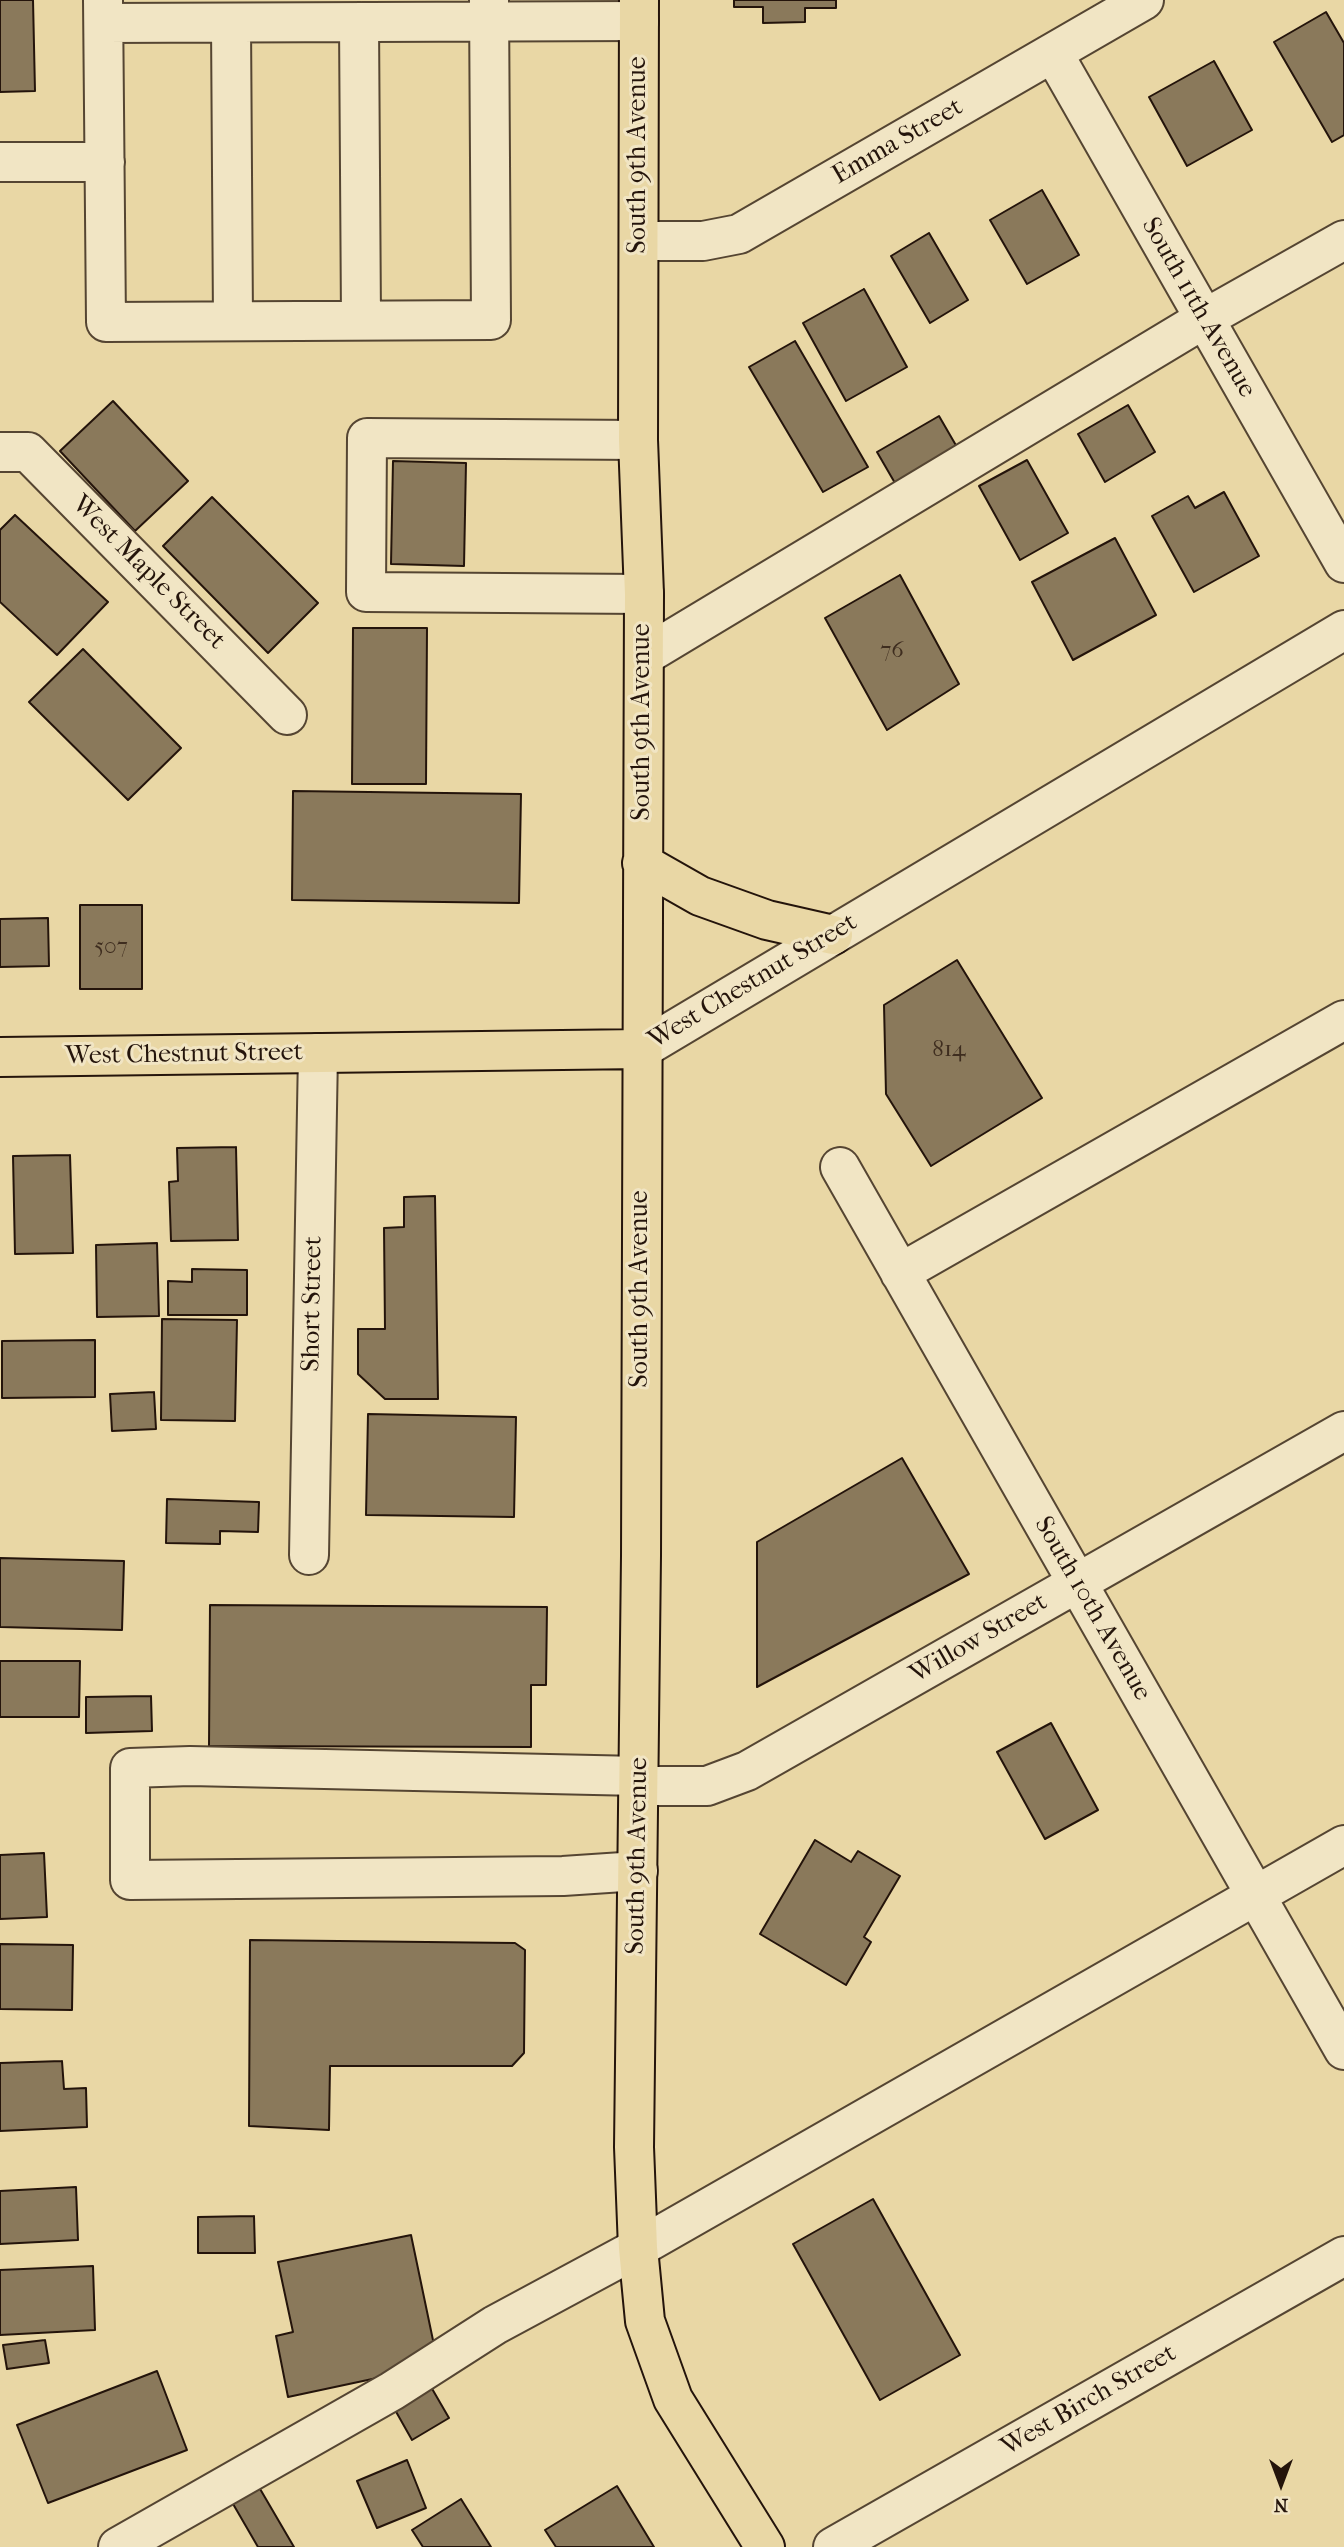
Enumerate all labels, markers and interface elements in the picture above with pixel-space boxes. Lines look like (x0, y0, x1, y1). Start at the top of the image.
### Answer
street label: South 9th Avenue (623, 56, 655, 254)
street label: Emma Street (827, 92, 969, 192)
street label: South 11th Avenue (1134, 213, 1262, 403)
street label: West Maple Street (65, 490, 231, 656)
street label: South 9th Avenue (627, 623, 659, 821)
house number: 76 (880, 637, 904, 665)
street label: West Chestnut Street (643, 907, 863, 1057)
house number: 507 (94, 933, 128, 961)
house number: 814 (932, 1036, 966, 1064)
street label: West Chestnut Street (65, 1037, 303, 1073)
street label: South 9th Avenue (625, 1190, 657, 1388)
street label: Short Street (296, 1236, 330, 1372)
street label: South 10th Avenue (1027, 1511, 1157, 1707)
street label: Willow Street (905, 1587, 1053, 1691)
street label: South 9th Avenue (621, 1757, 655, 1955)
street label: West Birch Street (996, 2338, 1182, 2464)
north arrow (1246, 2449, 1316, 2519)
text: N (1274, 2494, 1288, 2516)

